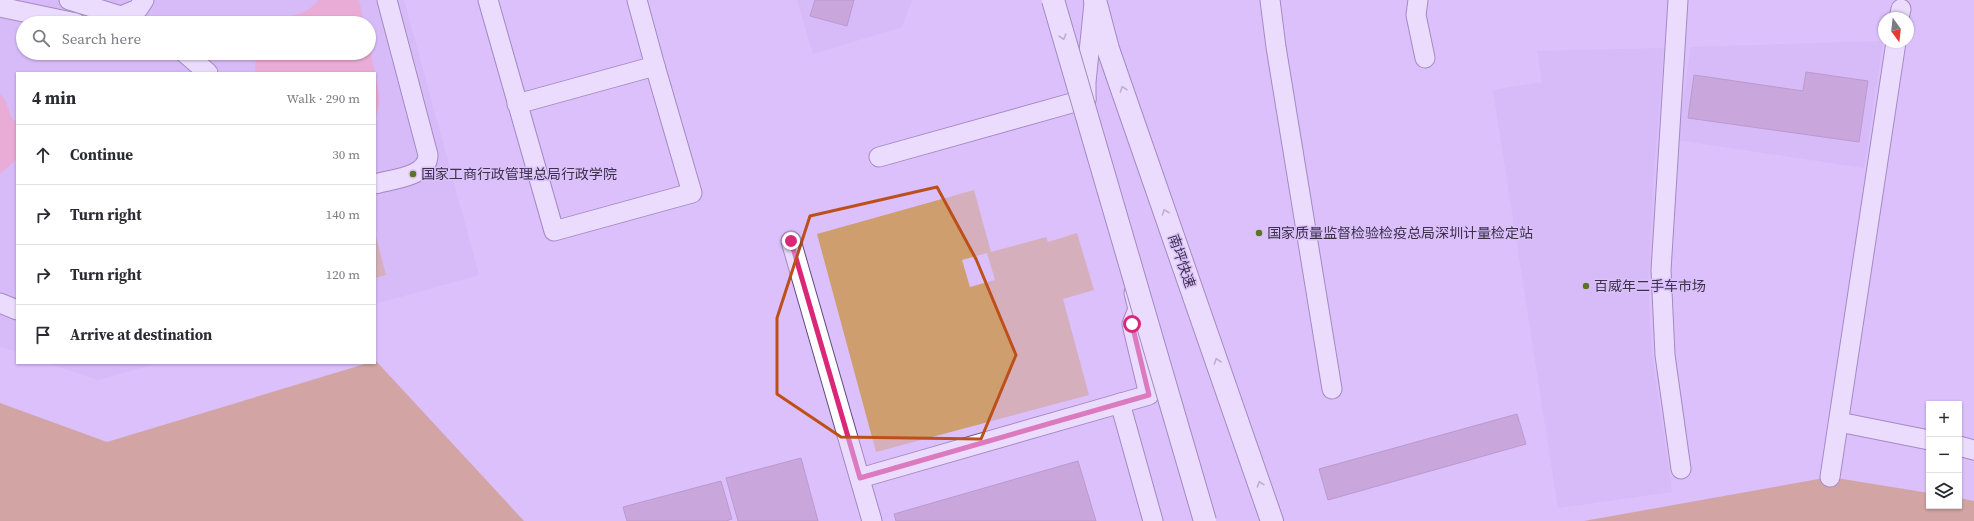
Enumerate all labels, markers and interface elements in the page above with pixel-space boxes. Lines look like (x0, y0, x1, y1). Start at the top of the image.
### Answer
north arrow (1878, 12, 1914, 48)
search box (16, 16, 376, 60)
icon: search (30, 27, 52, 49)
text: Search here (62, 28, 141, 49)
one-way arrow (1058, 34, 1067, 41)
text: 4 min (32, 86, 76, 110)
one-way arrow (1119, 86, 1127, 93)
text: Walk · 290 m (287, 90, 360, 107)
icon: ahead (32, 144, 54, 166)
text: Continue (70, 144, 133, 165)
text: 30 m (332, 146, 360, 163)
place label: 国家工商行政管理总局行政学院 (421, 164, 617, 184)
marker: 国家工商行政管理总局行政学院 (408, 169, 418, 179)
icon: right (32, 204, 54, 226)
text: Turn right (70, 204, 142, 225)
text: 140 m (326, 206, 360, 223)
one-way arrow (1162, 209, 1170, 216)
place label: 国家质量监督检验检疫总局深圳计量检定站 (1267, 223, 1533, 243)
marker: 国家质量监督检验检疫总局深圳计量检定站 (1254, 228, 1264, 238)
street label: 南坪快速 (1163, 231, 1201, 291)
route end (782, 232, 800, 250)
icon: right (32, 264, 54, 286)
text: Turn right (70, 264, 142, 285)
text: 120 m (326, 266, 360, 283)
place label: 百威年二手车市场 (1594, 276, 1706, 296)
marker: 百威年二手车市场 (1581, 281, 1591, 291)
route start (1123, 315, 1141, 333)
icon: arrive (32, 324, 54, 346)
text: Arrive at destination (70, 324, 212, 345)
one-way arrow (1214, 358, 1222, 365)
map controls (1926, 401, 1962, 509)
button: + (1926, 401, 1962, 437)
button: − (1926, 437, 1962, 473)
button: layers (1926, 473, 1962, 509)
one-way arrow (1256, 481, 1264, 488)

